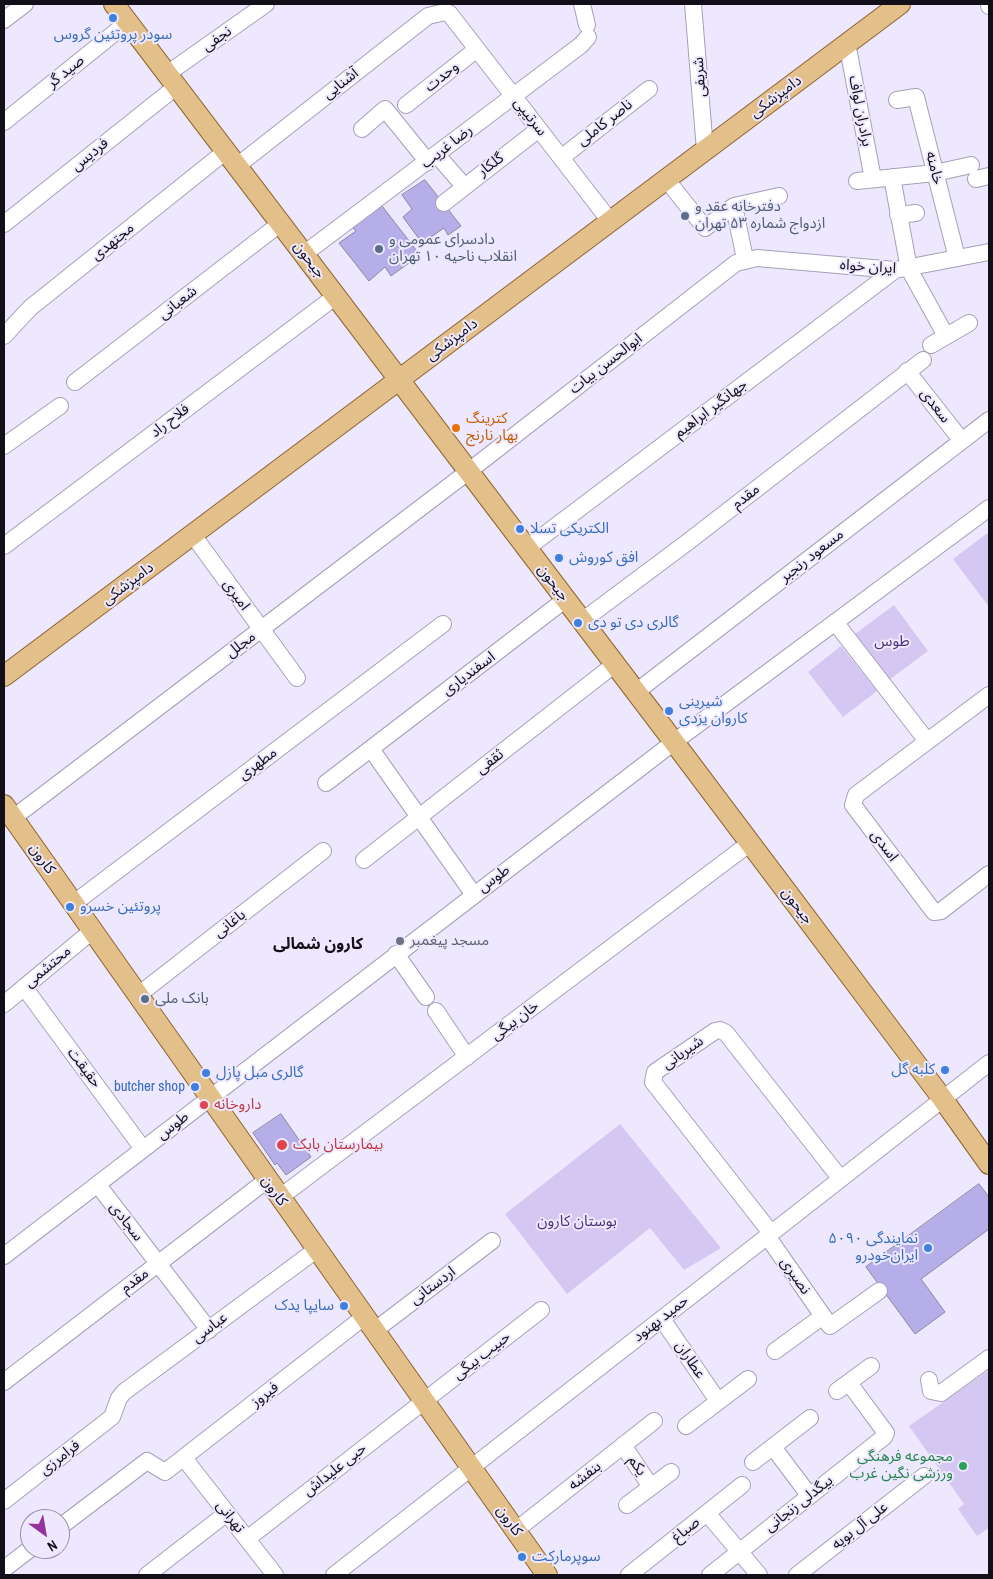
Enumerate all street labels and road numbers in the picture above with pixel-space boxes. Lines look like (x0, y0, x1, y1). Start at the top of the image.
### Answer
street label: نجفی (199, 22, 235, 56)
street label: صید گر (44, 52, 88, 92)
street label: شریفی (690, 56, 710, 98)
street label: وحدت (421, 58, 463, 96)
street label: آشنایی (320, 64, 362, 104)
street label: دامپزشکی (747, 72, 805, 122)
street label: برادران لواف (844, 74, 876, 148)
street label: سرتیپی (509, 94, 551, 140)
street label: ناصر کاملی (574, 96, 636, 150)
street label: رضا غریب (418, 121, 476, 173)
street label: فردیس (68, 135, 112, 175)
street label: گلکار (474, 149, 508, 181)
street label: خامنه (921, 150, 947, 186)
street label: مجتهدی (88, 219, 138, 265)
street label: جیحون (289, 238, 329, 282)
street label: ایران خواه (839, 256, 897, 278)
street label: شعبانی (155, 282, 201, 324)
street label: دامپزشکی (423, 315, 481, 365)
street label: ابوالحسن بیات (566, 330, 646, 398)
street label: جهانگیر ابراهیم (671, 376, 751, 442)
street label: سعدی (916, 385, 954, 427)
street label: فلاح راد (147, 400, 193, 442)
street label: مقدم (728, 481, 764, 513)
street label: مسعود رنجبر (777, 526, 847, 586)
street label: دامپزشکی (99, 559, 157, 609)
street label: جیحون (533, 561, 573, 605)
street label: امیری (219, 576, 253, 614)
street label: مجلل (222, 628, 260, 662)
street label: اسفندیاری (439, 648, 499, 700)
street label: مطهری (235, 744, 281, 784)
street label: ثقفی (472, 746, 508, 778)
street label: اسدی (866, 827, 902, 865)
street label: کارون (25, 840, 59, 878)
street label: طوس (474, 861, 514, 897)
street label: جیحون (777, 884, 817, 928)
street label: باغانی (211, 906, 249, 942)
street label: محتشمی (21, 942, 75, 992)
street label: خان بیگی (488, 997, 542, 1045)
street label: شیربانی (659, 1032, 707, 1074)
street label: حقیقت (63, 1044, 105, 1092)
street label: طوس (154, 1108, 192, 1144)
street label: کارون (257, 1172, 291, 1210)
street label: سجادی (105, 1199, 147, 1245)
street label: نصیری (776, 1254, 814, 1298)
street label: اردستانی (407, 1263, 459, 1309)
street label: مقدم (117, 1265, 153, 1297)
street label: حمید بهنود (630, 1292, 692, 1346)
street label: عباسی (189, 1309, 231, 1347)
street label: حبیب بیگی (450, 1328, 514, 1384)
street label: عطاران (671, 1338, 709, 1382)
street label: فیروز (247, 1379, 283, 1411)
street label: فرامرزی (36, 1437, 84, 1479)
street label: حبی علیداش (300, 1440, 370, 1500)
street label: یکم (624, 1452, 650, 1480)
street label: بنفشه (565, 1458, 605, 1494)
street label: بیگدلی زنجانی (761, 1472, 837, 1536)
street label: تهرانی (212, 1497, 248, 1537)
street label: علی آل بویه (828, 1498, 892, 1554)
street label: کارون (492, 1502, 526, 1540)
street label: صباغ (668, 1513, 704, 1547)

